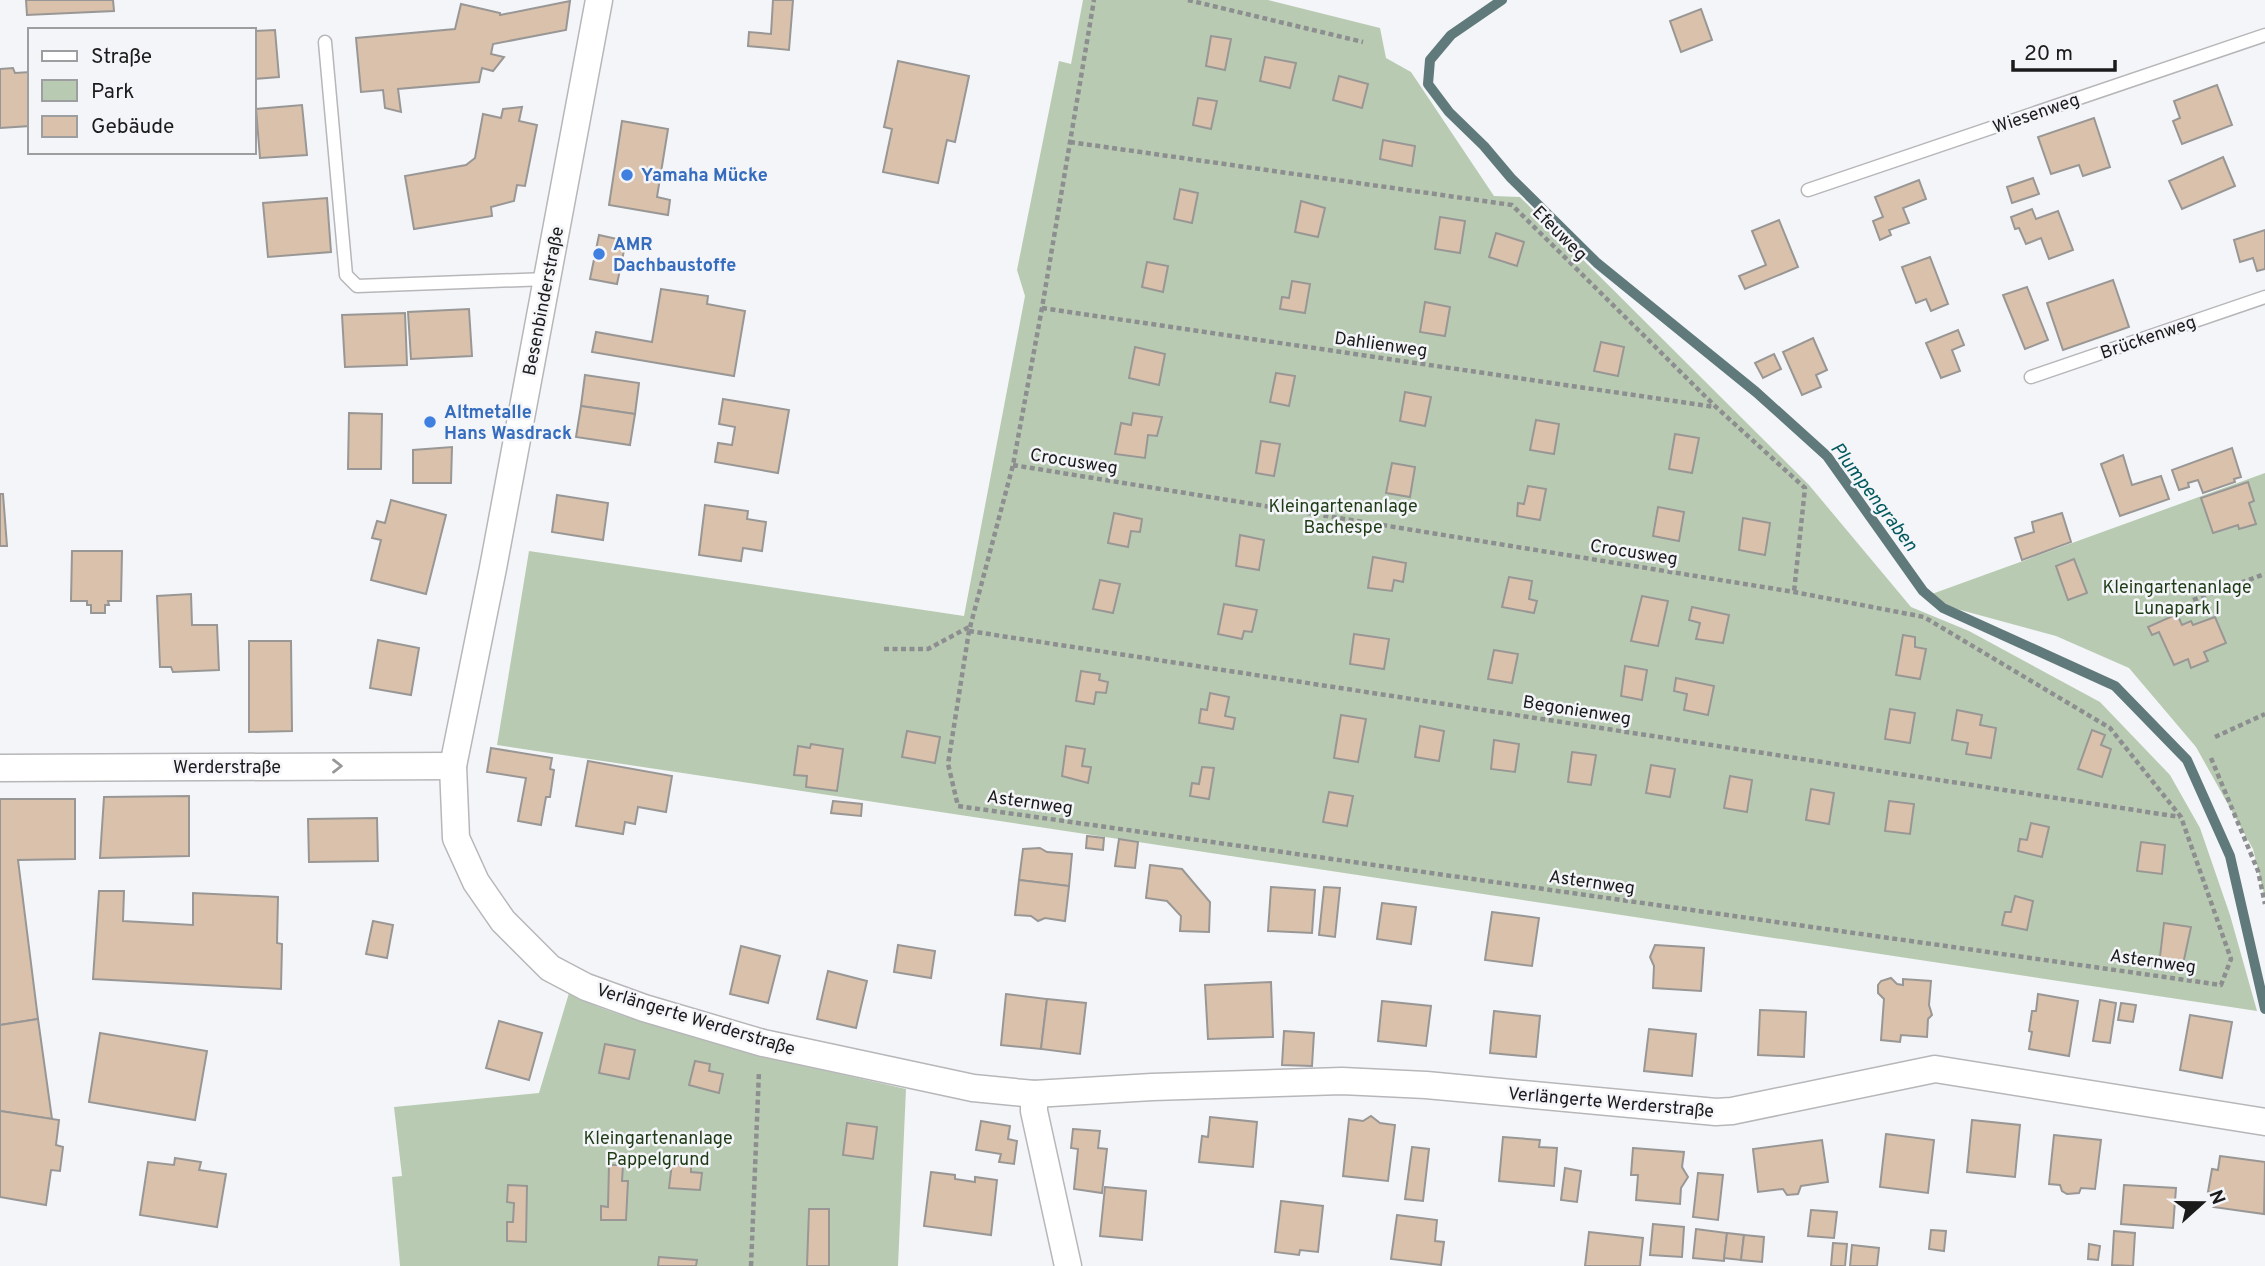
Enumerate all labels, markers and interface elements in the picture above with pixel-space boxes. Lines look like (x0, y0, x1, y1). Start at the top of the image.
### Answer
legend (28, 28, 256, 154)
scale bar (2013, 28, 2114, 72)
text: 20 m (2024, 41, 2073, 68)
text: Straße (91, 44, 152, 71)
text: Park (91, 79, 134, 106)
street label: Wiesenweg (1990, 89, 2083, 140)
text: Gebäude (91, 114, 174, 141)
place label: Yamaha Mücke (641, 165, 768, 188)
marker: Yamaha Mücke (619, 167, 635, 183)
street label: Efeuweg (1526, 202, 1591, 267)
street label: Besenbinderstraße (519, 225, 570, 378)
place label: AMR Dachbaustoffe (613, 234, 736, 278)
marker: AMR Dachbaustoffe (591, 246, 607, 262)
street label: Brückenweg (2098, 311, 2199, 366)
street label: Dahlienweg (1333, 328, 1429, 363)
place label: Altmetalle Hans Wasdrack (444, 402, 572, 446)
marker: Altmetalle Hans Wasdrack (422, 414, 438, 430)
water label: Plumpengraben (1824, 438, 1923, 557)
street label: Crocusweg (1028, 444, 1119, 481)
park label: Kleingartenanlage Bachespe (1268, 496, 1418, 540)
street label: Crocusweg (1588, 535, 1679, 572)
park label: Kleingartenanlage Lunapark I (2102, 577, 2252, 621)
street label: Begonienweg (1521, 692, 1633, 731)
street label: Werderstraße (173, 757, 281, 780)
one-way arrow (333, 758, 343, 774)
street label: Asternweg (985, 786, 1074, 821)
street label: Asternweg (1547, 866, 1636, 901)
street label: Asternweg (2108, 945, 2197, 980)
street label: Verlängerte Werderstraße (593, 979, 798, 1062)
street label: Verlängerte Werderstraße (1507, 1083, 1715, 1124)
park label: Kleingartenanlage Pappelgrund (583, 1128, 733, 1172)
north arrow (2167, 1168, 2237, 1238)
text: N (2202, 1187, 2230, 1208)

